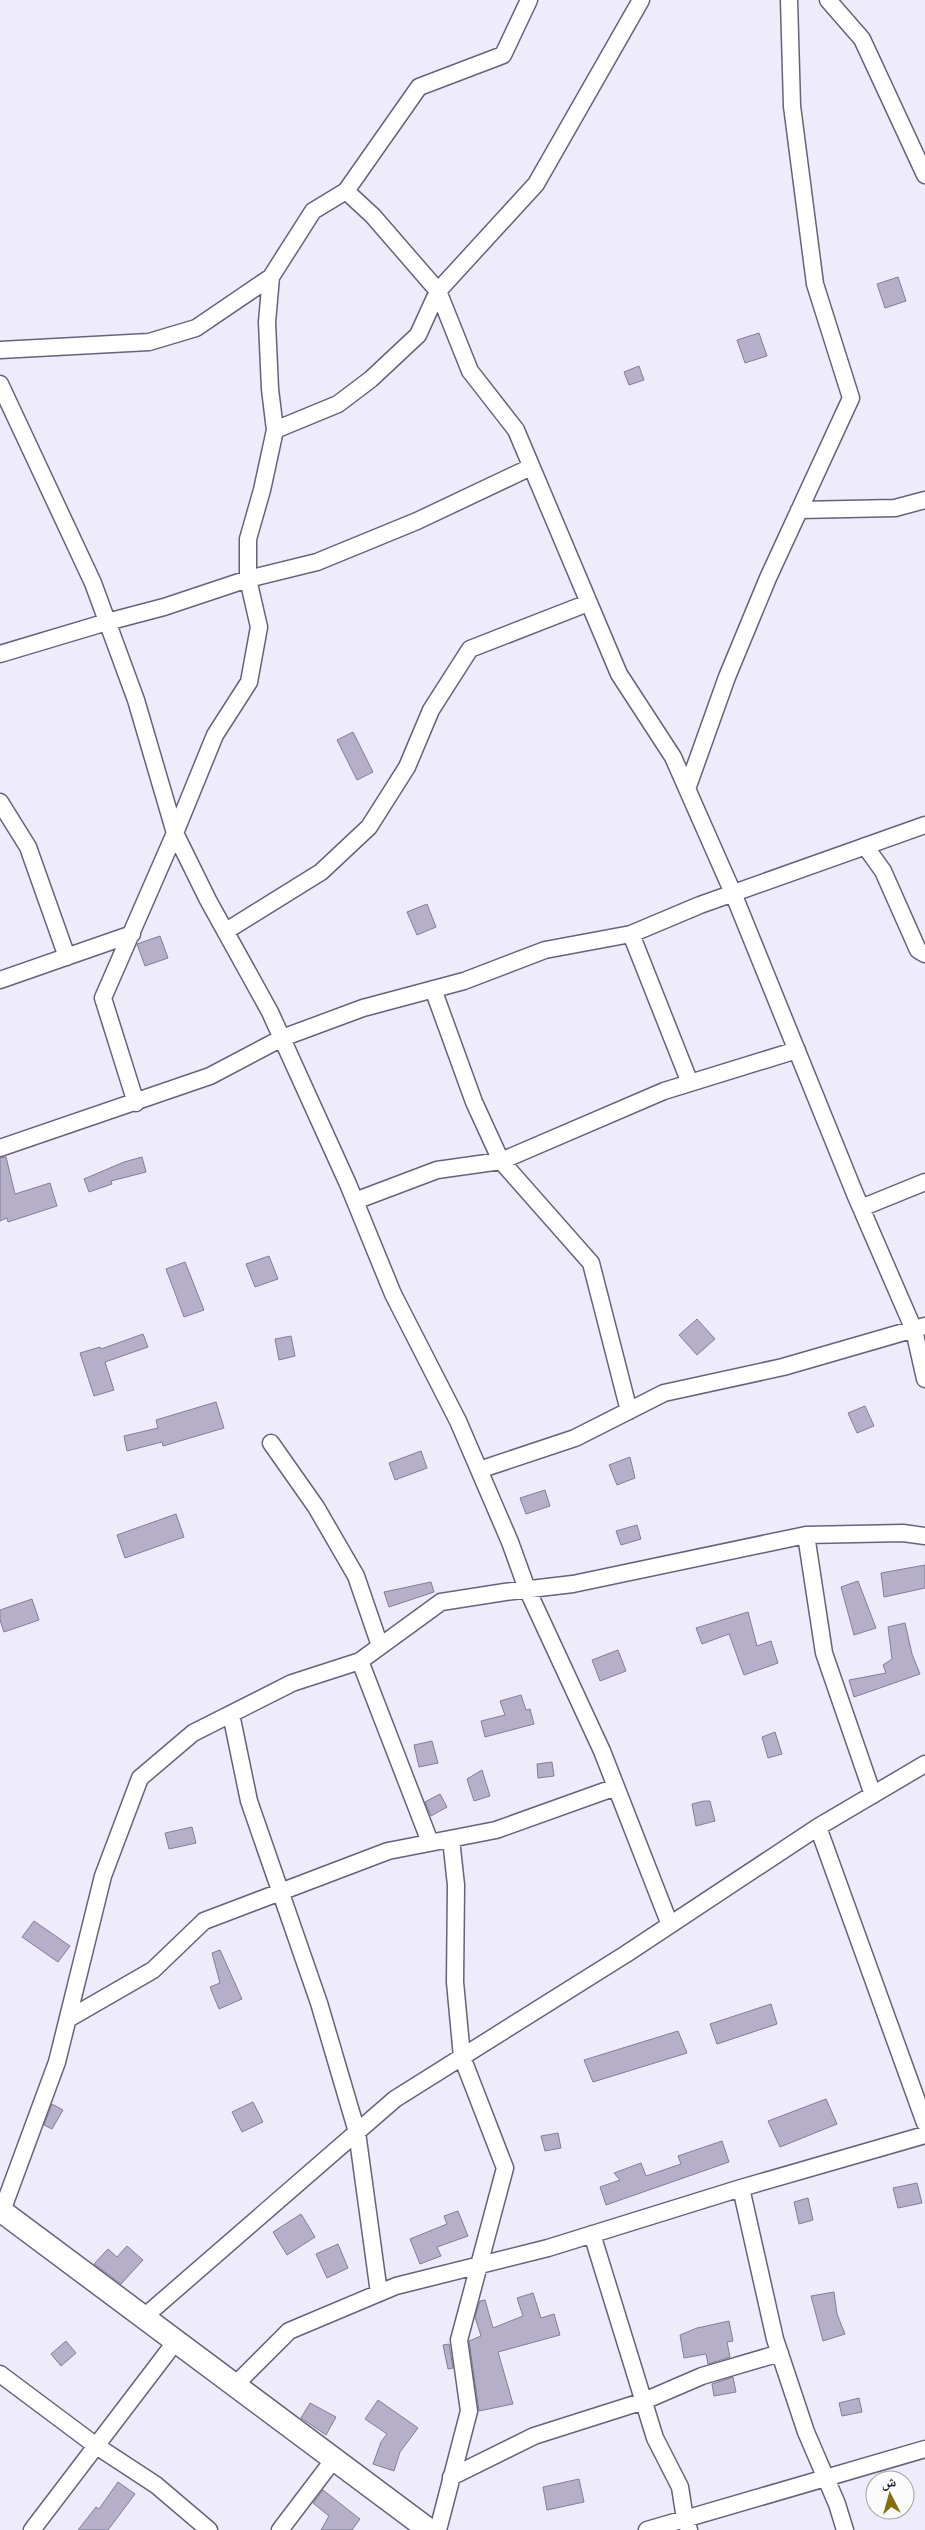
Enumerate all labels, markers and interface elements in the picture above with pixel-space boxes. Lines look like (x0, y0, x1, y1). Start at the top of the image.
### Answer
north arrow (865, 2470, 915, 2520)
text: ش (880, 2471, 897, 2492)

